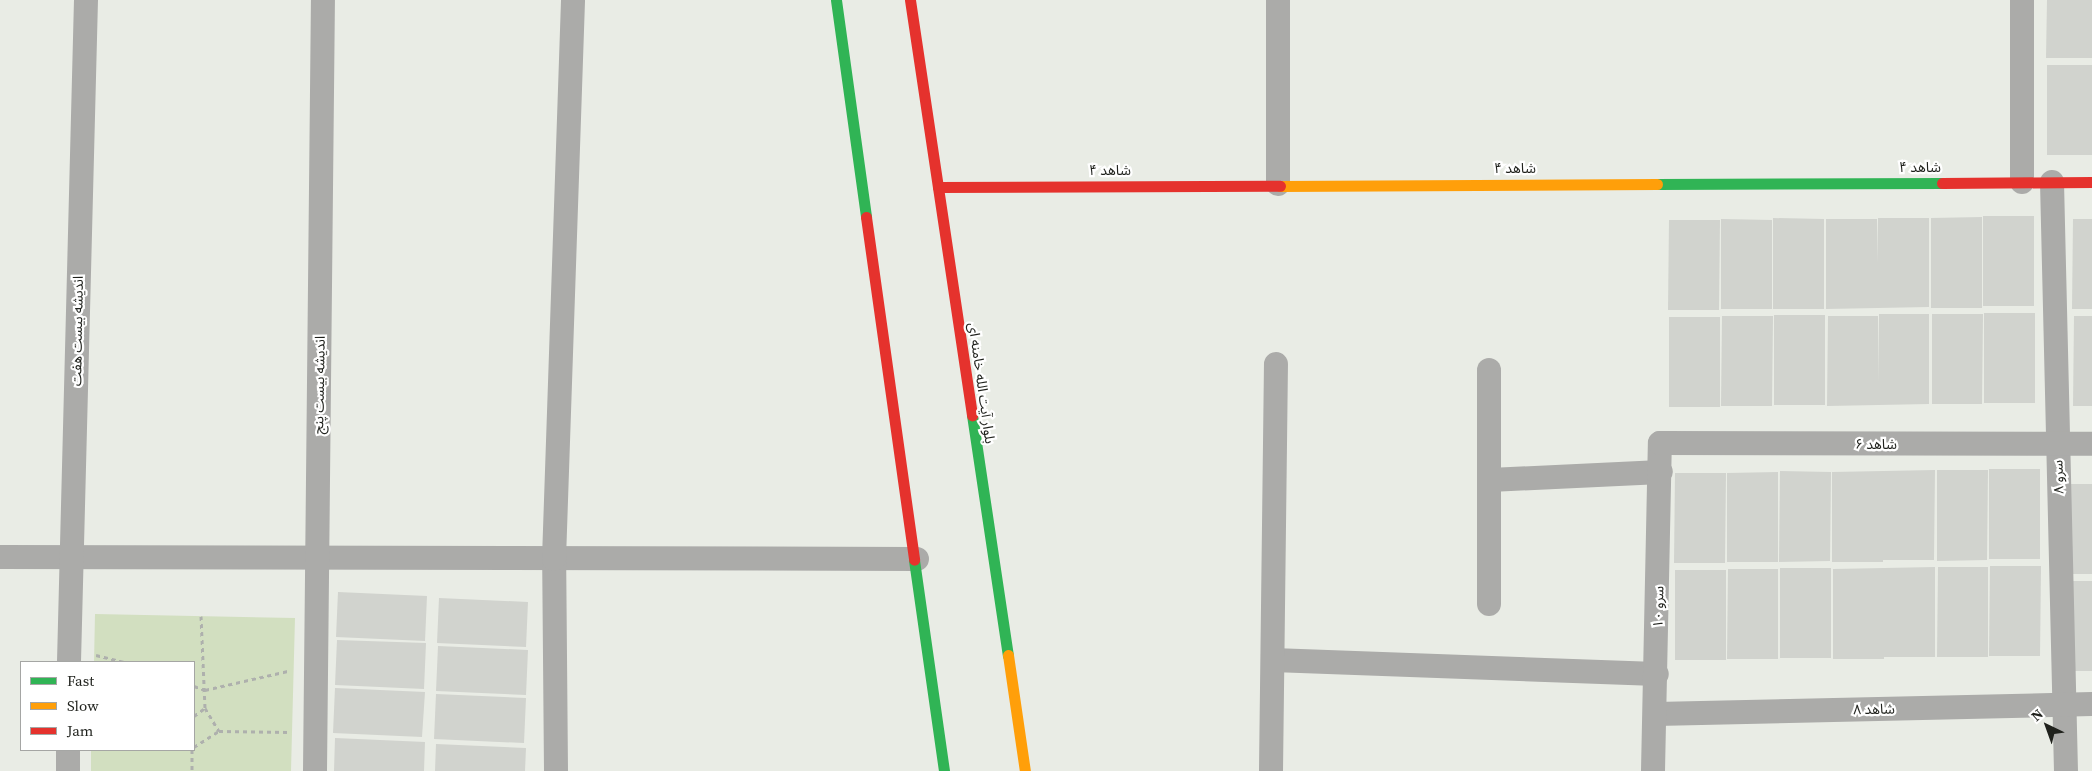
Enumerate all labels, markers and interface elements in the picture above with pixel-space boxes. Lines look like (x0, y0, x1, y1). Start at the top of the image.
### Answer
street label: شاهد ۴ (1899, 159, 1941, 175)
street label: شاهد ۴ (1494, 160, 1536, 176)
street label: شاهد ۴ (1089, 162, 1131, 178)
street label: اندیشه بیست هفت (68, 276, 86, 386)
street label: بلوار آیت الله خامنه ای (965, 321, 999, 445)
street label: اندیشه بیست پنج (310, 336, 328, 434)
street label: شاهد ۶ (1855, 436, 1897, 452)
street label: سرو ۸ (2049, 460, 2067, 494)
street label: سرو ۱۰ (1649, 586, 1667, 628)
legend (20, 661, 195, 751)
text: Fast (67, 670, 94, 691)
text: Slow (67, 695, 99, 716)
street label: شاهد ۸ (1853, 700, 1895, 718)
north arrow (2022, 701, 2072, 751)
text: N (2026, 704, 2047, 726)
text: Jam (67, 720, 93, 741)

